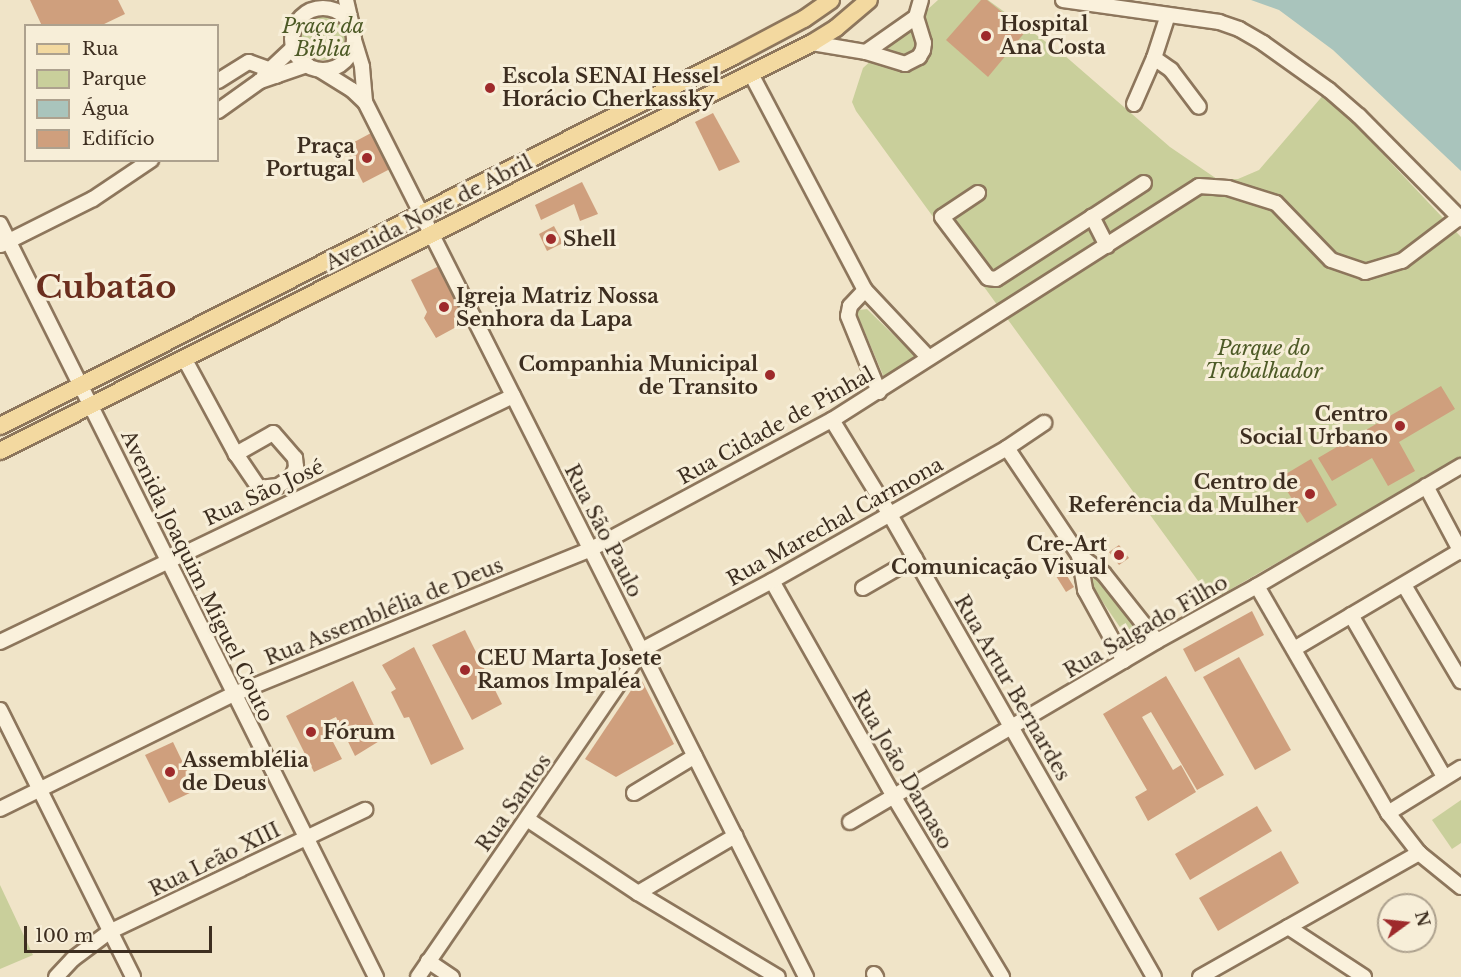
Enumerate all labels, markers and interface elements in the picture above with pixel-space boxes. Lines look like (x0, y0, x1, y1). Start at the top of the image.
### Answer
place label: Hospital Ana Costa (1000, 13, 1106, 60)
park label: Praça da Biblia (282, 14, 364, 61)
legend (24, 24, 219, 162)
marker: Hospital Ana Costa (977, 27, 995, 45)
text: Rua (82, 38, 118, 60)
place label: Escola SENAI Hessel Horácio Cherkassky (502, 64, 720, 111)
text: Parque (82, 68, 147, 90)
marker: Escola SENAI Hessel Horácio Cherkassky (483, 81, 497, 95)
text: Água (82, 98, 129, 120)
text: Edifício (82, 128, 155, 150)
place label: Praça Portugal (265, 134, 355, 181)
street label: Avenida Nove de Abril (321, 150, 537, 276)
marker: Praça Portugal (360, 151, 374, 165)
place label: Shell (563, 227, 616, 251)
marker: Shell (544, 232, 558, 246)
district label: Cubatão (36, 268, 176, 306)
place label: Igreja Matriz Nossa Senhora da Lapa (456, 284, 659, 331)
marker: Igreja Matriz Nossa Senhora da Lapa (437, 300, 451, 314)
park label: Parque do Trabalhador (1205, 336, 1323, 383)
place label: Companhia Municipal de Transito (519, 352, 758, 399)
street label: Rua Cidade de Pinhal (674, 362, 878, 490)
marker: Companhia Municipal de Transito (763, 368, 777, 382)
place label: Centro Social Urbano (1239, 402, 1388, 449)
marker: Centro Social Urbano (1393, 419, 1407, 433)
street label: Avenida Joaquim Miguel Couto (116, 426, 278, 726)
street label: Rua Marechal Carmona (723, 452, 947, 592)
street label: Rua São José (200, 455, 328, 531)
street label: Rua São Paulo (559, 460, 647, 602)
place label: Centro de Referência da Mulher (1068, 470, 1298, 517)
marker: Centro de Referência da Mulher (1303, 487, 1317, 501)
place label: Cre-Art Comunicação Visual (890, 532, 1107, 579)
marker: Cre-Art Comunicação Visual (1112, 548, 1126, 562)
street label: Rua Assemblélia de Deus (261, 553, 507, 671)
street label: Rua Salgado Filho (1060, 570, 1232, 684)
street label: Rua Artur Bernardes (949, 590, 1075, 786)
place label: CEU Marta Josete Ramos Impaléa (477, 646, 662, 693)
marker: CEU Marta Josete Ramos Impaléa (458, 663, 472, 677)
street label: Rua João Damaso (847, 686, 957, 854)
place label: Fórum (323, 720, 395, 744)
marker: Fórum (304, 725, 318, 739)
place label: Assemblélia de Deus (182, 748, 309, 795)
street label: Rua Santos (472, 750, 556, 856)
marker: Assemblélia de Deus (163, 765, 177, 779)
street label: Rua Leão XIII (145, 818, 285, 902)
north arrow (1377, 893, 1437, 953)
text: N (1411, 909, 1434, 929)
scale bar (27, 914, 214, 952)
text: 100 m (35, 925, 93, 947)

